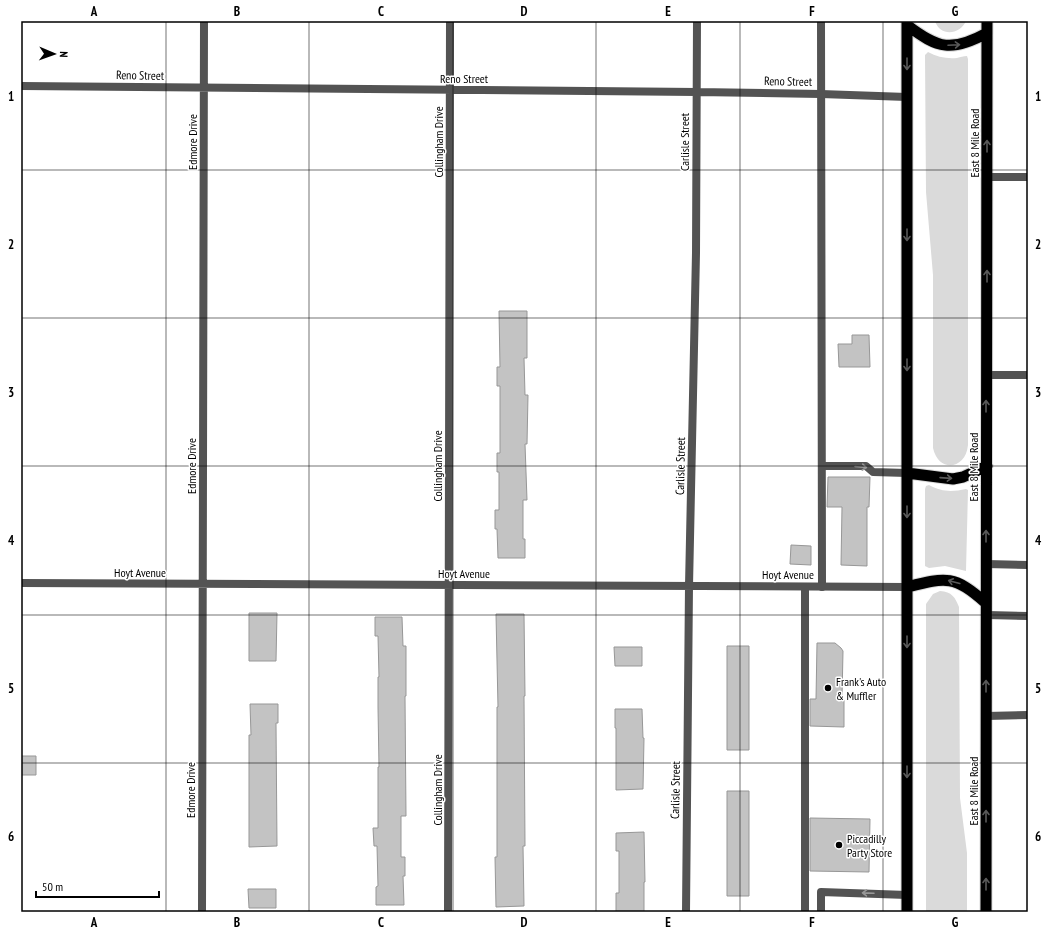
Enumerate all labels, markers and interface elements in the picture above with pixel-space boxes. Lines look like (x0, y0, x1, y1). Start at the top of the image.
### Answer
text: A (90, 3, 98, 20)
text: B (234, 3, 240, 20)
text: C (378, 3, 384, 20)
text: D (521, 3, 528, 20)
text: E (665, 3, 671, 20)
text: F (809, 3, 815, 20)
text: G (952, 3, 959, 20)
north arrow (34, 34, 74, 74)
one-way arrow (947, 41, 960, 48)
text: N (57, 51, 71, 58)
one-way arrow (903, 57, 911, 70)
street label: Reno Street (116, 67, 165, 83)
street label: Reno Street (440, 71, 489, 86)
street label: Reno Street (764, 73, 813, 89)
text: 1 (8, 88, 14, 105)
text: 1 (1035, 88, 1041, 105)
street label: Collingham Drive (431, 106, 446, 178)
street label: East 8 Mile Road (967, 109, 982, 177)
street label: Carlisle Street (677, 112, 692, 171)
street label: Edmore Drive (185, 114, 200, 170)
one-way arrow (983, 140, 991, 153)
one-way arrow (903, 228, 911, 241)
text: 2 (8, 236, 14, 253)
text: 2 (1035, 236, 1041, 253)
one-way arrow (983, 270, 991, 283)
one-way arrow (903, 358, 911, 371)
text: 3 (8, 384, 14, 401)
text: 3 (1035, 384, 1041, 401)
one-way arrow (982, 400, 990, 413)
street label: Collingham Drive (430, 430, 445, 502)
street label: East 8 Mile Road (966, 433, 981, 501)
street label: Carlisle Street (672, 436, 688, 495)
street label: Edmore Drive (184, 438, 199, 494)
one-way arrow (854, 463, 867, 471)
one-way arrow (939, 475, 952, 482)
one-way arrow (903, 505, 911, 518)
one-way arrow (982, 530, 990, 543)
text: 4 (8, 532, 15, 549)
text: 4 (1035, 532, 1042, 549)
street label: Hoyt Avenue (114, 565, 166, 580)
street label: Hoyt Avenue (438, 566, 490, 581)
street label: Hoyt Avenue (762, 567, 814, 582)
one-way arrow (948, 578, 961, 585)
one-way arrow (903, 635, 911, 648)
place label: Frank's Auto & Muffler (836, 674, 886, 703)
text: 5 (8, 680, 14, 697)
one-way arrow (982, 680, 990, 693)
text: 5 (1035, 680, 1041, 697)
marker: Frank's Auto & Muffler (823, 683, 833, 693)
street label: Collingham Drive (430, 754, 445, 826)
street label: East 8 Mile Road (966, 757, 981, 825)
street label: Carlisle Street (667, 760, 683, 819)
street label: Edmore Drive (183, 762, 198, 818)
one-way arrow (903, 765, 911, 778)
one-way arrow (982, 810, 990, 823)
text: 6 (8, 828, 14, 845)
text: 6 (1035, 828, 1041, 845)
place label: Piccadilly Party Store (847, 831, 892, 860)
marker: Piccadilly Party Store (834, 840, 844, 850)
scale bar (36, 873, 159, 899)
one-way arrow (982, 878, 990, 891)
text: 50 m (42, 879, 63, 894)
one-way arrow (862, 890, 875, 897)
text: A (90, 914, 98, 931)
text: B (234, 914, 240, 931)
text: C (378, 914, 384, 931)
text: D (521, 914, 528, 931)
text: E (665, 914, 671, 931)
text: F (809, 914, 815, 931)
text: G (952, 914, 959, 931)

